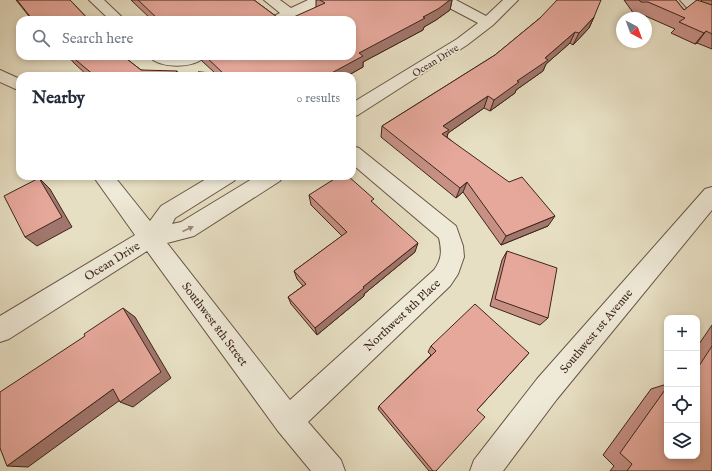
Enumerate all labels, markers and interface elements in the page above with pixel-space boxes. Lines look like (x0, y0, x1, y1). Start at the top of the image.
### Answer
north arrow (616, 12, 652, 48)
search box (16, 16, 356, 60)
icon: search (30, 27, 52, 49)
text: Search here (62, 29, 133, 48)
street label: Ocean Drive (410, 42, 462, 81)
text: Nearby (32, 88, 85, 109)
text: 0 results (296, 90, 340, 107)
one-way arrow (182, 225, 194, 231)
street label: Ocean Drive (82, 238, 143, 284)
street label: Northwest 8th Place (361, 276, 444, 355)
street label: Southwest 8th Street (178, 279, 251, 369)
street label: Southwest 1st Avenue (557, 286, 636, 377)
map controls (664, 315, 700, 459)
button: + (664, 315, 700, 351)
button: − (664, 351, 700, 387)
button: locate (664, 387, 700, 423)
button: layers (664, 423, 700, 459)

